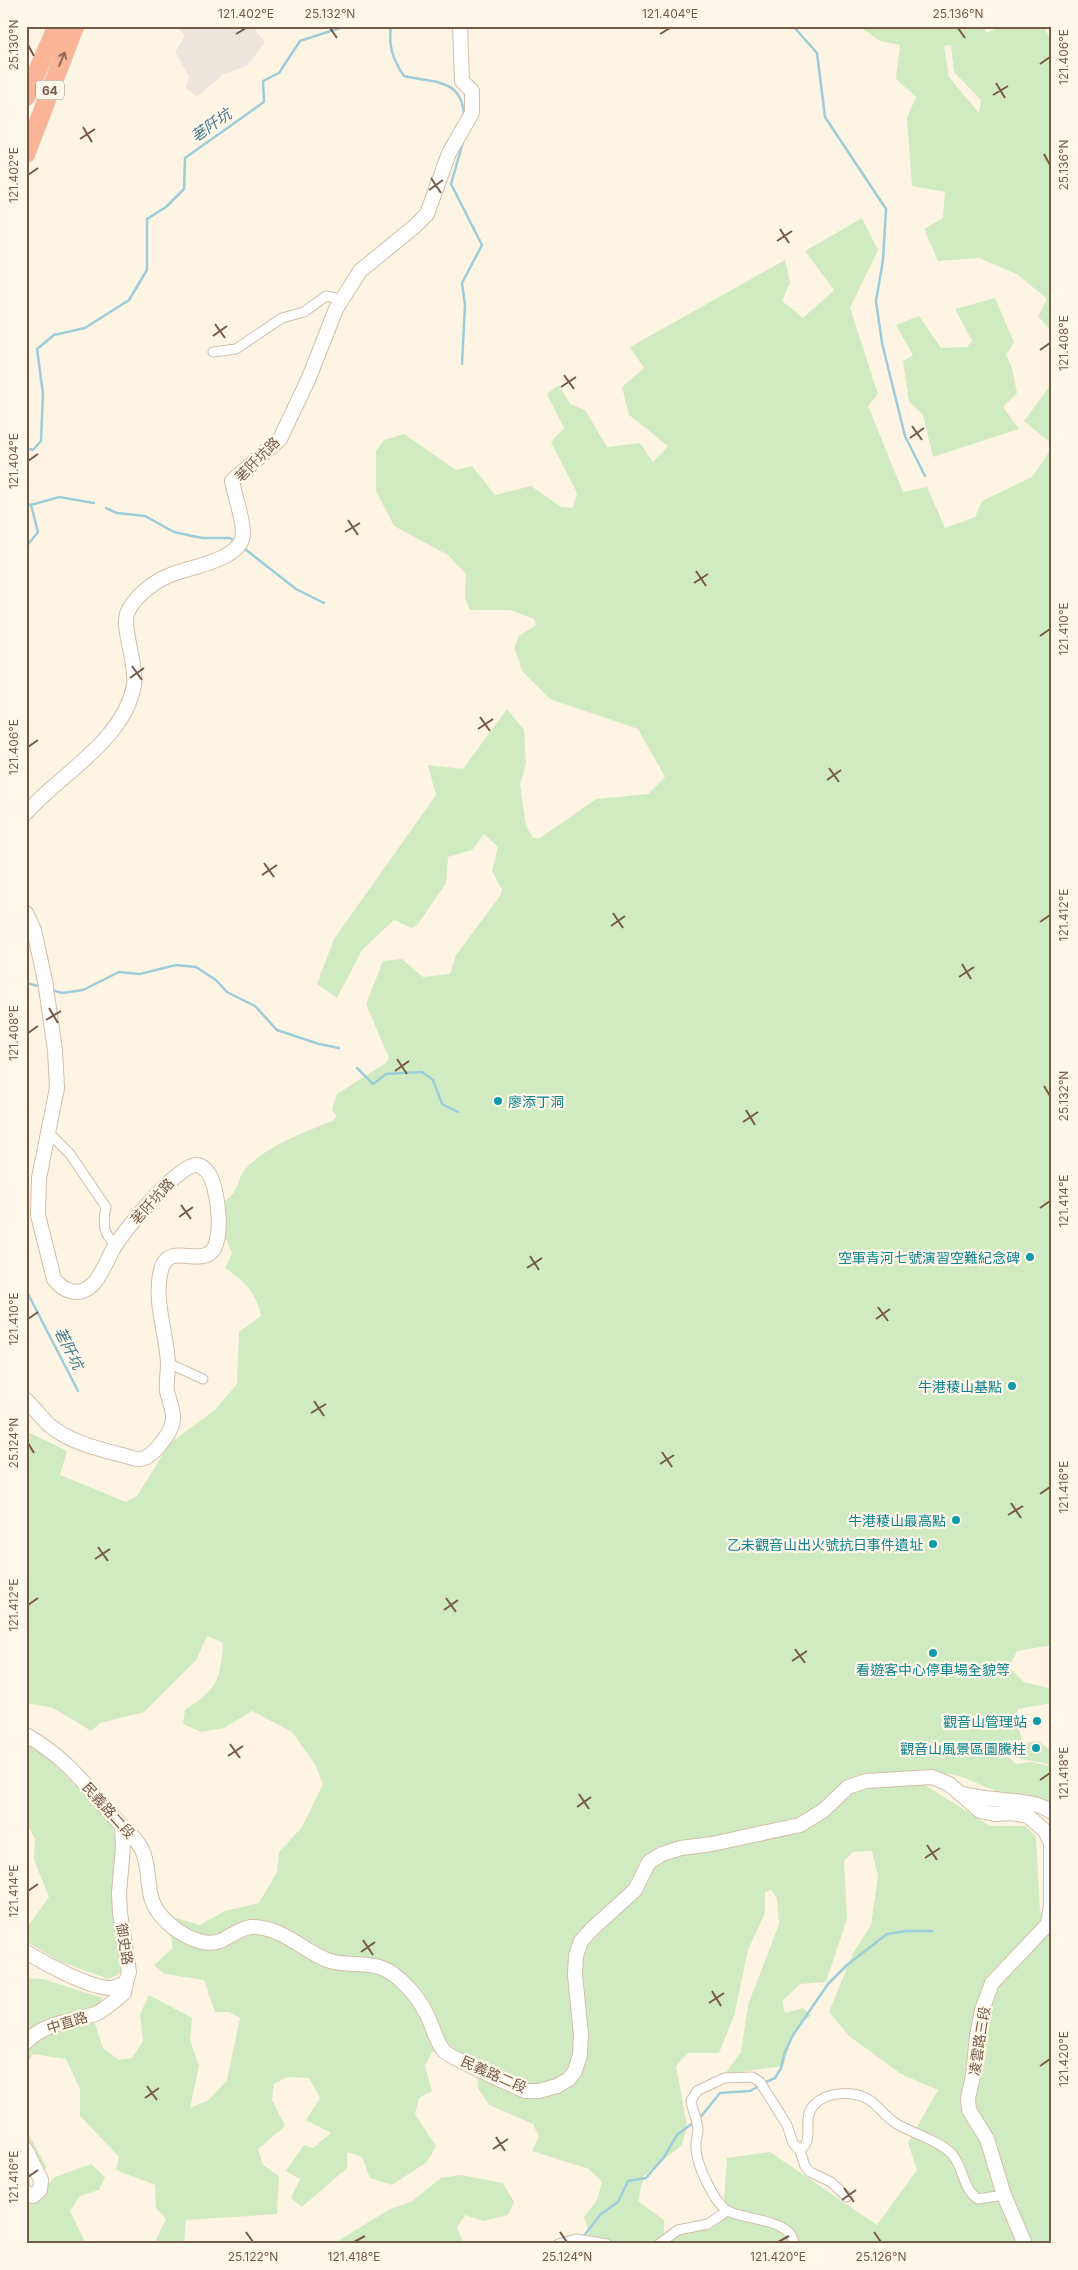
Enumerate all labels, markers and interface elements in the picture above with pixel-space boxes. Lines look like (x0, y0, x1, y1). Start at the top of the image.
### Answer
text: 121.402°E (218, 6, 274, 21)
text: 25.132°N (305, 6, 355, 21)
text: 121.404°E (642, 6, 698, 21)
text: 25.136°N (933, 6, 983, 21)
text: 25.130°N (6, 19, 21, 71)
text: 121.406°E (1056, 29, 1071, 85)
one-way arrow (57, 52, 67, 67)
road number: 64 (36, 80, 64, 100)
water label: 荖阡坑 (187, 103, 237, 146)
text: 25.136°N (1056, 140, 1071, 190)
text: 121.402°E (6, 147, 21, 203)
text: 121.408°E (1056, 315, 1071, 371)
text: 121.404°E (6, 433, 21, 489)
street label: 荖阡坑路 (231, 433, 283, 485)
text: 121.410°E (1056, 602, 1071, 656)
text: 121.406°E (6, 719, 21, 775)
text: 121.412°E (1056, 889, 1071, 941)
text: 121.408°E (6, 1005, 21, 1061)
text: 25.132°N (1056, 1071, 1071, 1121)
place label: 廖添丁洞 (508, 1093, 564, 1110)
marker: 廖添丁洞 (492, 1095, 504, 1107)
text: 121.414°E (1056, 1174, 1071, 1228)
street label: 荖阡坑路 (127, 1175, 177, 1227)
place label: 空軍青河七號演習空難紀念碑 (838, 1249, 1020, 1266)
marker: 空軍青河七號演習空難紀念碑 (1024, 1251, 1036, 1263)
text: 121.410°E (6, 1292, 21, 1346)
water label: 荖阡坑 (50, 1324, 89, 1374)
place label: 牛港稜山基點 (918, 1378, 1002, 1395)
marker: 牛港稜山基點 (1006, 1380, 1018, 1392)
text: 25.124°N (6, 1418, 21, 1468)
text: 121.416°E (1056, 1460, 1071, 1514)
place label: 牛港稜山最高點 (848, 1512, 946, 1529)
marker: 牛港稜山最高點 (950, 1514, 962, 1526)
place label: 乙未觀音山出火號抗日事件遺址 (727, 1536, 923, 1553)
marker: 乙未觀音山出火號抗日事件遺址 (927, 1538, 939, 1550)
text: 121.412°E (6, 1579, 21, 1631)
marker: 看遊客中心停車場全貌等 (927, 1647, 939, 1659)
place label: 看遊客中心停車場全貌等 (856, 1661, 1010, 1678)
place label: 觀音山管理站 (943, 1713, 1027, 1730)
marker: 觀音山管理站 (1031, 1715, 1043, 1727)
place label: 觀音山風景區圖騰柱 (900, 1740, 1026, 1757)
marker: 觀音山風景區圖騰柱 (1030, 1742, 1042, 1754)
text: 121.418°E (1056, 1747, 1071, 1799)
street label: 民義路二段 (79, 1778, 139, 1842)
text: 121.414°E (6, 1864, 21, 1918)
street label: 御史路 (113, 1922, 137, 1966)
street label: 凌雲路三段 (965, 2005, 993, 2077)
street label: 中直路 (44, 2008, 90, 2036)
text: 121.420°E (1056, 2031, 1071, 2087)
street label: 民義路二段 (459, 2052, 529, 2096)
text: 121.416°E (6, 2150, 21, 2204)
text: 25.122°N (228, 2249, 278, 2264)
text: 121.418°E (328, 2249, 380, 2264)
text: 25.124°N (542, 2249, 592, 2264)
text: 121.420°E (750, 2249, 806, 2264)
text: 25.126°N (856, 2249, 906, 2264)

